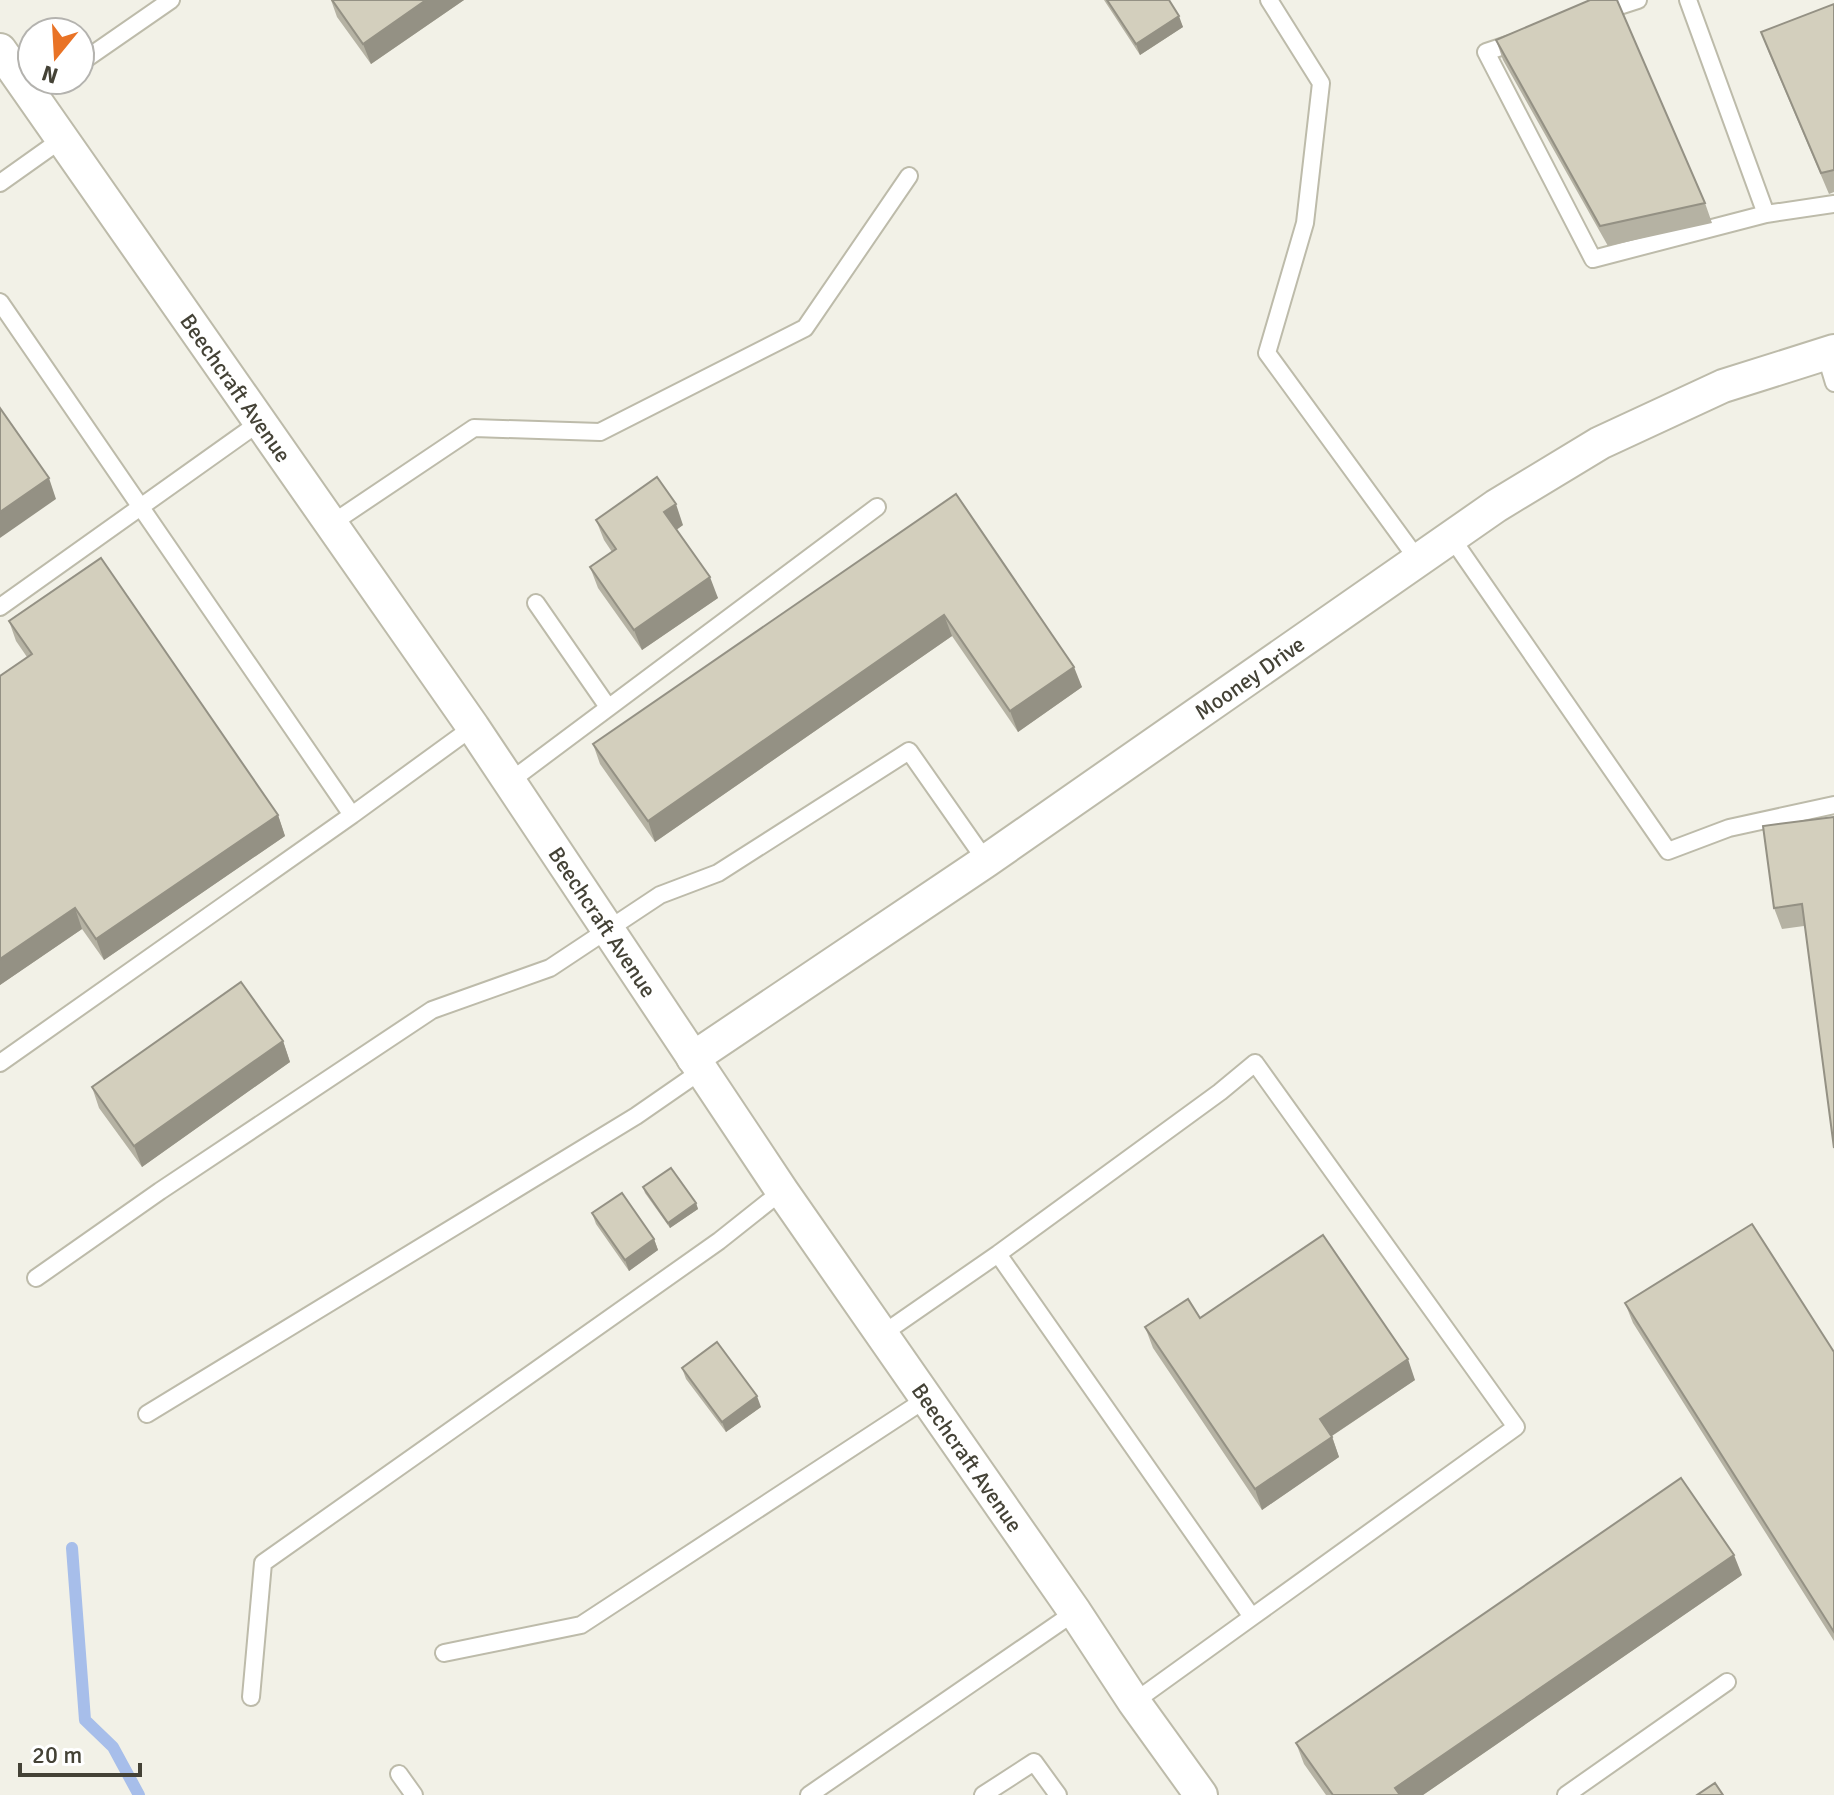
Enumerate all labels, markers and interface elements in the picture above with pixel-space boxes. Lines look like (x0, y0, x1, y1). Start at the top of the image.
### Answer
north arrow (16, 16, 96, 96)
text: N (39, 59, 61, 90)
street label: Beechcraft Avenue (175, 308, 297, 467)
street label: Mooney Drive (1189, 630, 1310, 725)
street label: Beechcraft Avenue (543, 841, 663, 1002)
street label: Beechcraft Avenue (906, 1378, 1029, 1537)
scale bar (20, 1727, 140, 1777)
text: 20 m (32, 1740, 82, 1770)

